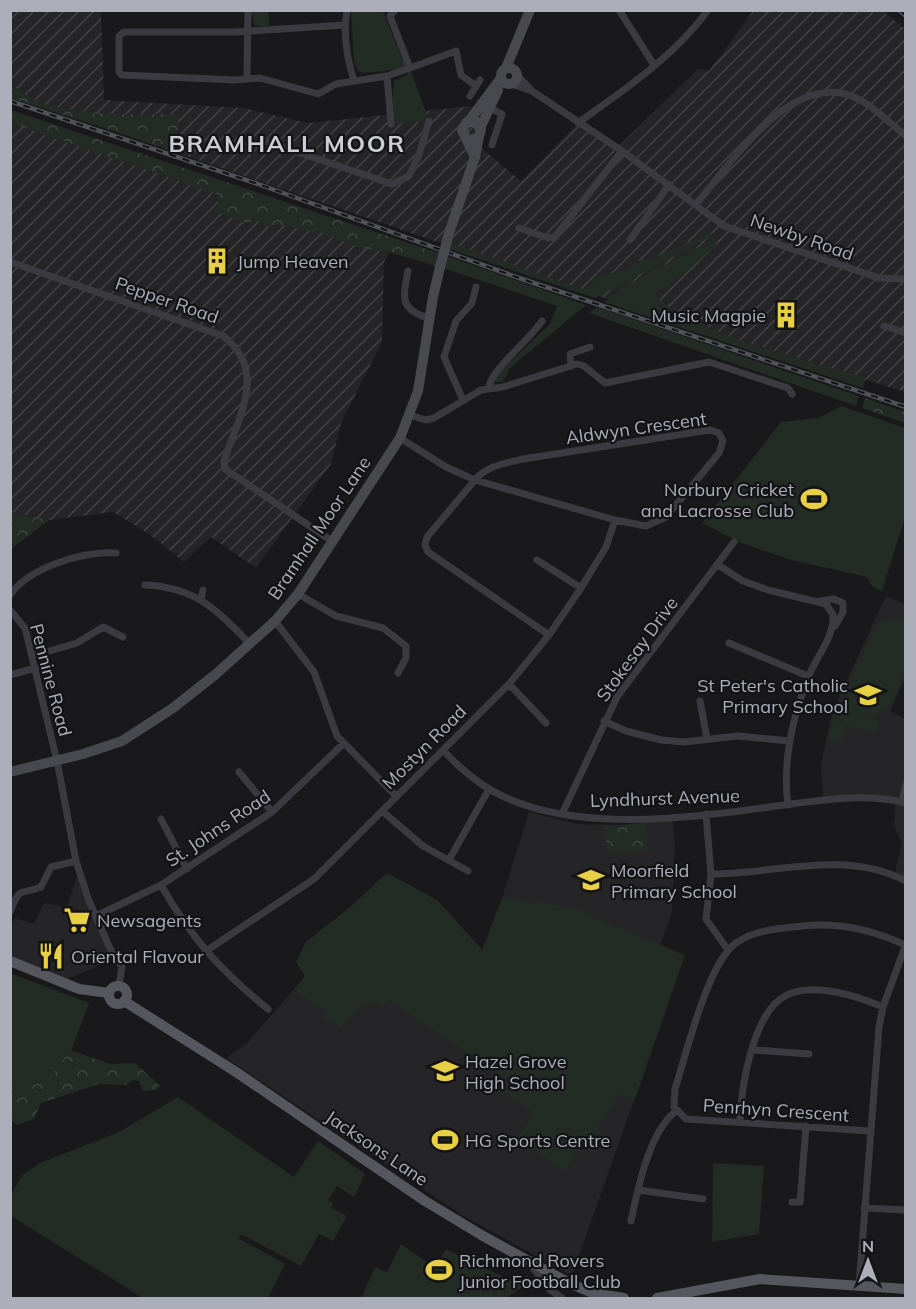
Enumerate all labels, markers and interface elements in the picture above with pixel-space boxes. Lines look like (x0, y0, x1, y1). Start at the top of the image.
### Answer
district label: BRAMHALL MOOR (168, 128, 406, 158)
street label: Newby Road (747, 209, 857, 265)
building icon: Jump Heaven (202, 246, 232, 276)
place label: Jump Heaven (237, 250, 349, 273)
street label: Pepper Road (112, 272, 222, 328)
building icon: Music Magpie (771, 300, 801, 330)
place label: Music Magpie (651, 304, 766, 327)
street label: Aldwyn Crescent (564, 407, 708, 449)
street label: Bramhall Moor Lane (262, 452, 376, 604)
place label: Norbury Cricket and Lacrosse Club (641, 478, 794, 522)
sports icon: Norbury Cricket and Lacrosse Club (799, 484, 829, 514)
street label: Stokesay Drive (591, 592, 683, 706)
street label: Pennine Road (25, 621, 77, 739)
place label: St Peter's Catholic Primary School (697, 674, 848, 718)
school or university icon: St Peter's Catholic Primary School (853, 680, 883, 710)
street label: Mostyn Road (377, 700, 471, 794)
street label: St. Johns Road (161, 784, 275, 872)
street label: Lyndhurst Avenue (590, 784, 740, 812)
place label: Moorfield Primary School (611, 859, 737, 903)
school or university icon: Moorfield Primary School (576, 865, 606, 895)
supermarket icon: Newsagents (62, 905, 92, 935)
place label: Newsagents (97, 909, 202, 932)
restaurant icon: Oriental Flavour (36, 941, 66, 971)
place label: Oriental Flavour (71, 945, 204, 968)
place label: Hazel Grove High School (465, 1050, 566, 1094)
school or university icon: Hazel Grove High School (430, 1056, 460, 1086)
street label: Penrhyn Crescent (702, 1093, 850, 1127)
street label: Jacksons Lane (321, 1105, 433, 1191)
sports icon: HG Sports Centre (430, 1125, 460, 1155)
place label: HG Sports Centre (465, 1129, 610, 1152)
north arrow (838, 1231, 898, 1291)
text: N (862, 1236, 874, 1256)
place label: Richmond Rovers Junior Football Club (459, 1249, 621, 1293)
sports icon: Richmond Rovers Junior Football Club (424, 1255, 454, 1285)

